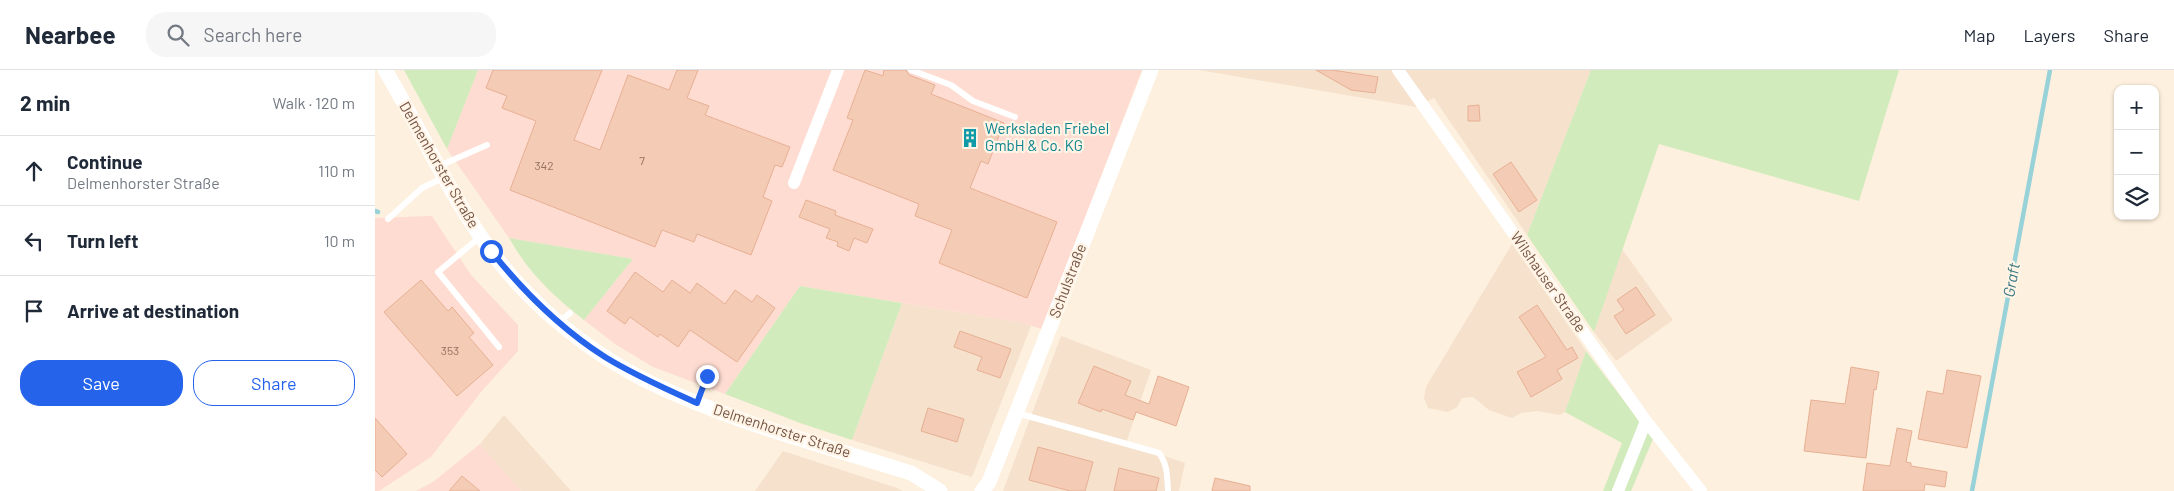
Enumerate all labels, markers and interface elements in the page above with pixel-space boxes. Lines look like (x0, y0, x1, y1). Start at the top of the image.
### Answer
search box (146, 12, 496, 57)
text: Nearbee (25, 20, 116, 49)
icon: search (164, 21, 192, 49)
text: Search here (204, 23, 302, 46)
text: Map (1963, 24, 1995, 46)
text: Layers (2023, 24, 2076, 46)
text: Share (2104, 24, 2149, 46)
map controls (2114, 85, 2159, 220)
button: + (2114, 85, 2159, 130)
text: 2 min (20, 90, 70, 115)
text: Walk · 120 m (272, 93, 355, 112)
street label: Delmenhorster Straße (396, 98, 483, 231)
place label: Werksladen Friebel GmbH & Co. KG (985, 119, 1109, 154)
building icon: Werksladen Friebel GmbH & Co. KG (959, 127, 981, 149)
button: − (2114, 130, 2159, 175)
text: Continue (67, 150, 143, 173)
house number: 7 (639, 153, 645, 167)
icon: ahead (20, 157, 48, 185)
house number: 342 (534, 158, 554, 172)
text: 110 m (318, 161, 355, 180)
text: Delmenhorster Straße (67, 173, 220, 192)
button: layers (2114, 175, 2159, 220)
icon: left (20, 227, 48, 255)
street label: Wilshauser Straße (1507, 228, 1590, 335)
text: Turn left (67, 229, 138, 252)
text: 10 m (324, 231, 355, 250)
route start (480, 240, 503, 263)
street label: Schulstraße (1045, 241, 1089, 320)
water label: Graft (1998, 261, 2023, 299)
icon: arrive (20, 297, 48, 325)
text: Arrive at destination (67, 299, 239, 322)
house number: 353 (441, 343, 459, 357)
button: Save (20, 360, 183, 406)
button: Share (193, 360, 355, 406)
route end (696, 365, 719, 388)
street label: Delmenhorster Straße (711, 399, 853, 461)

